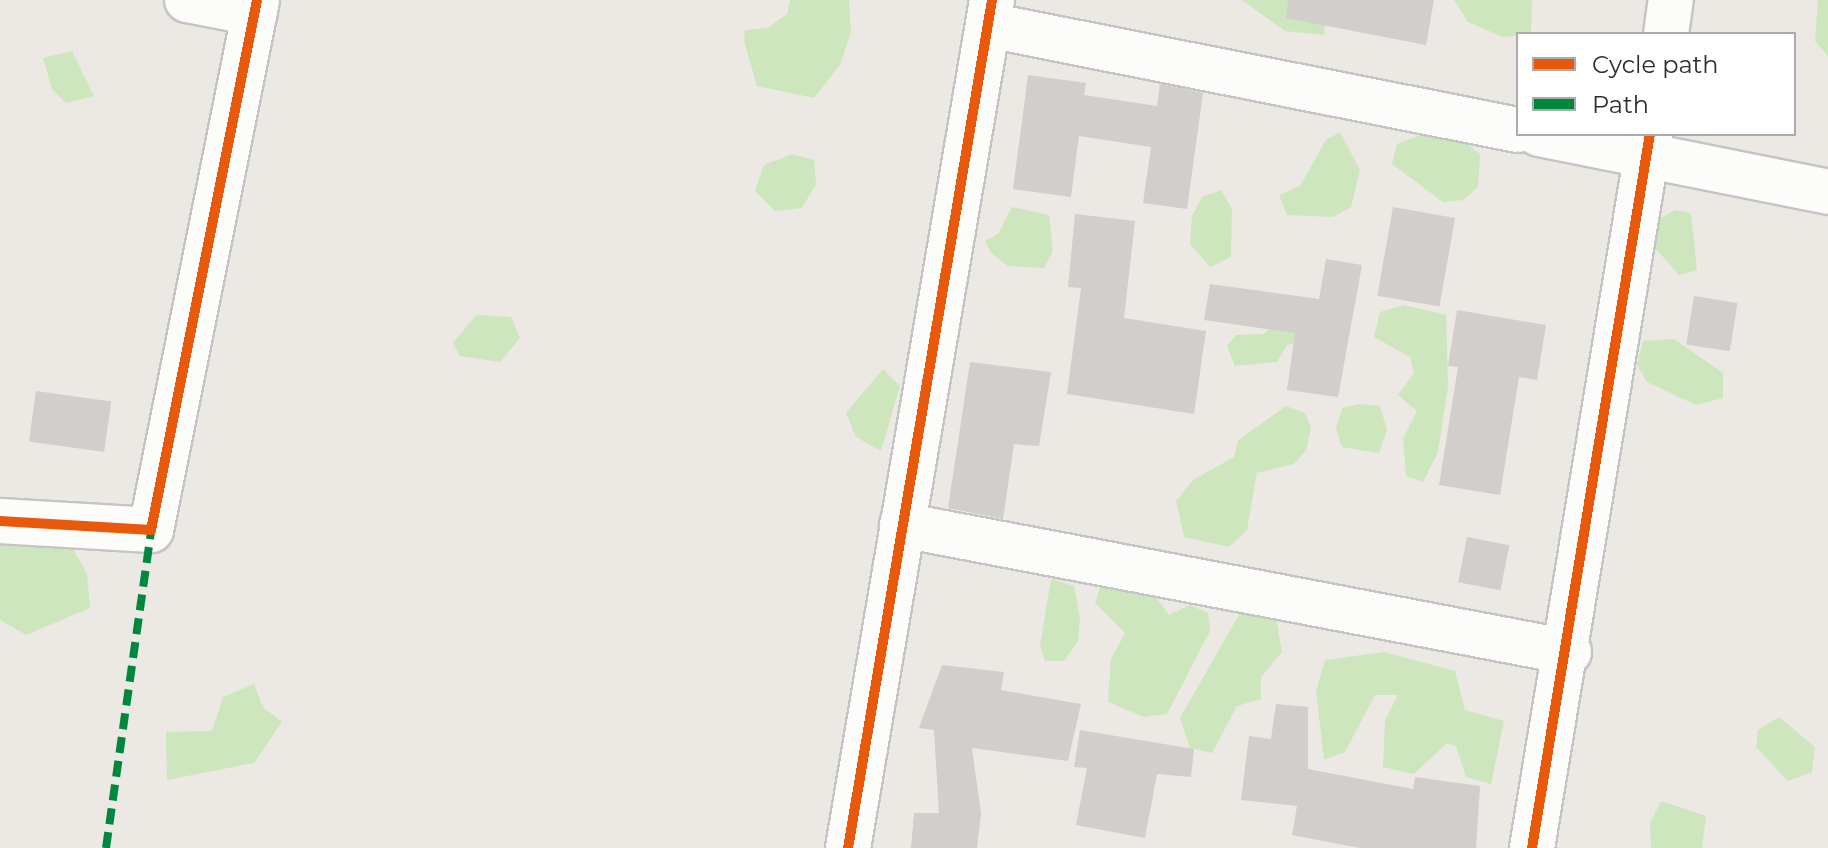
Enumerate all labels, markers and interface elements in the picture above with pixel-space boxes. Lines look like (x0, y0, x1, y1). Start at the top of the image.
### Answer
legend (1516, 32, 1796, 136)
text: Cycle path (1592, 50, 1719, 79)
text: Path (1592, 90, 1649, 119)

